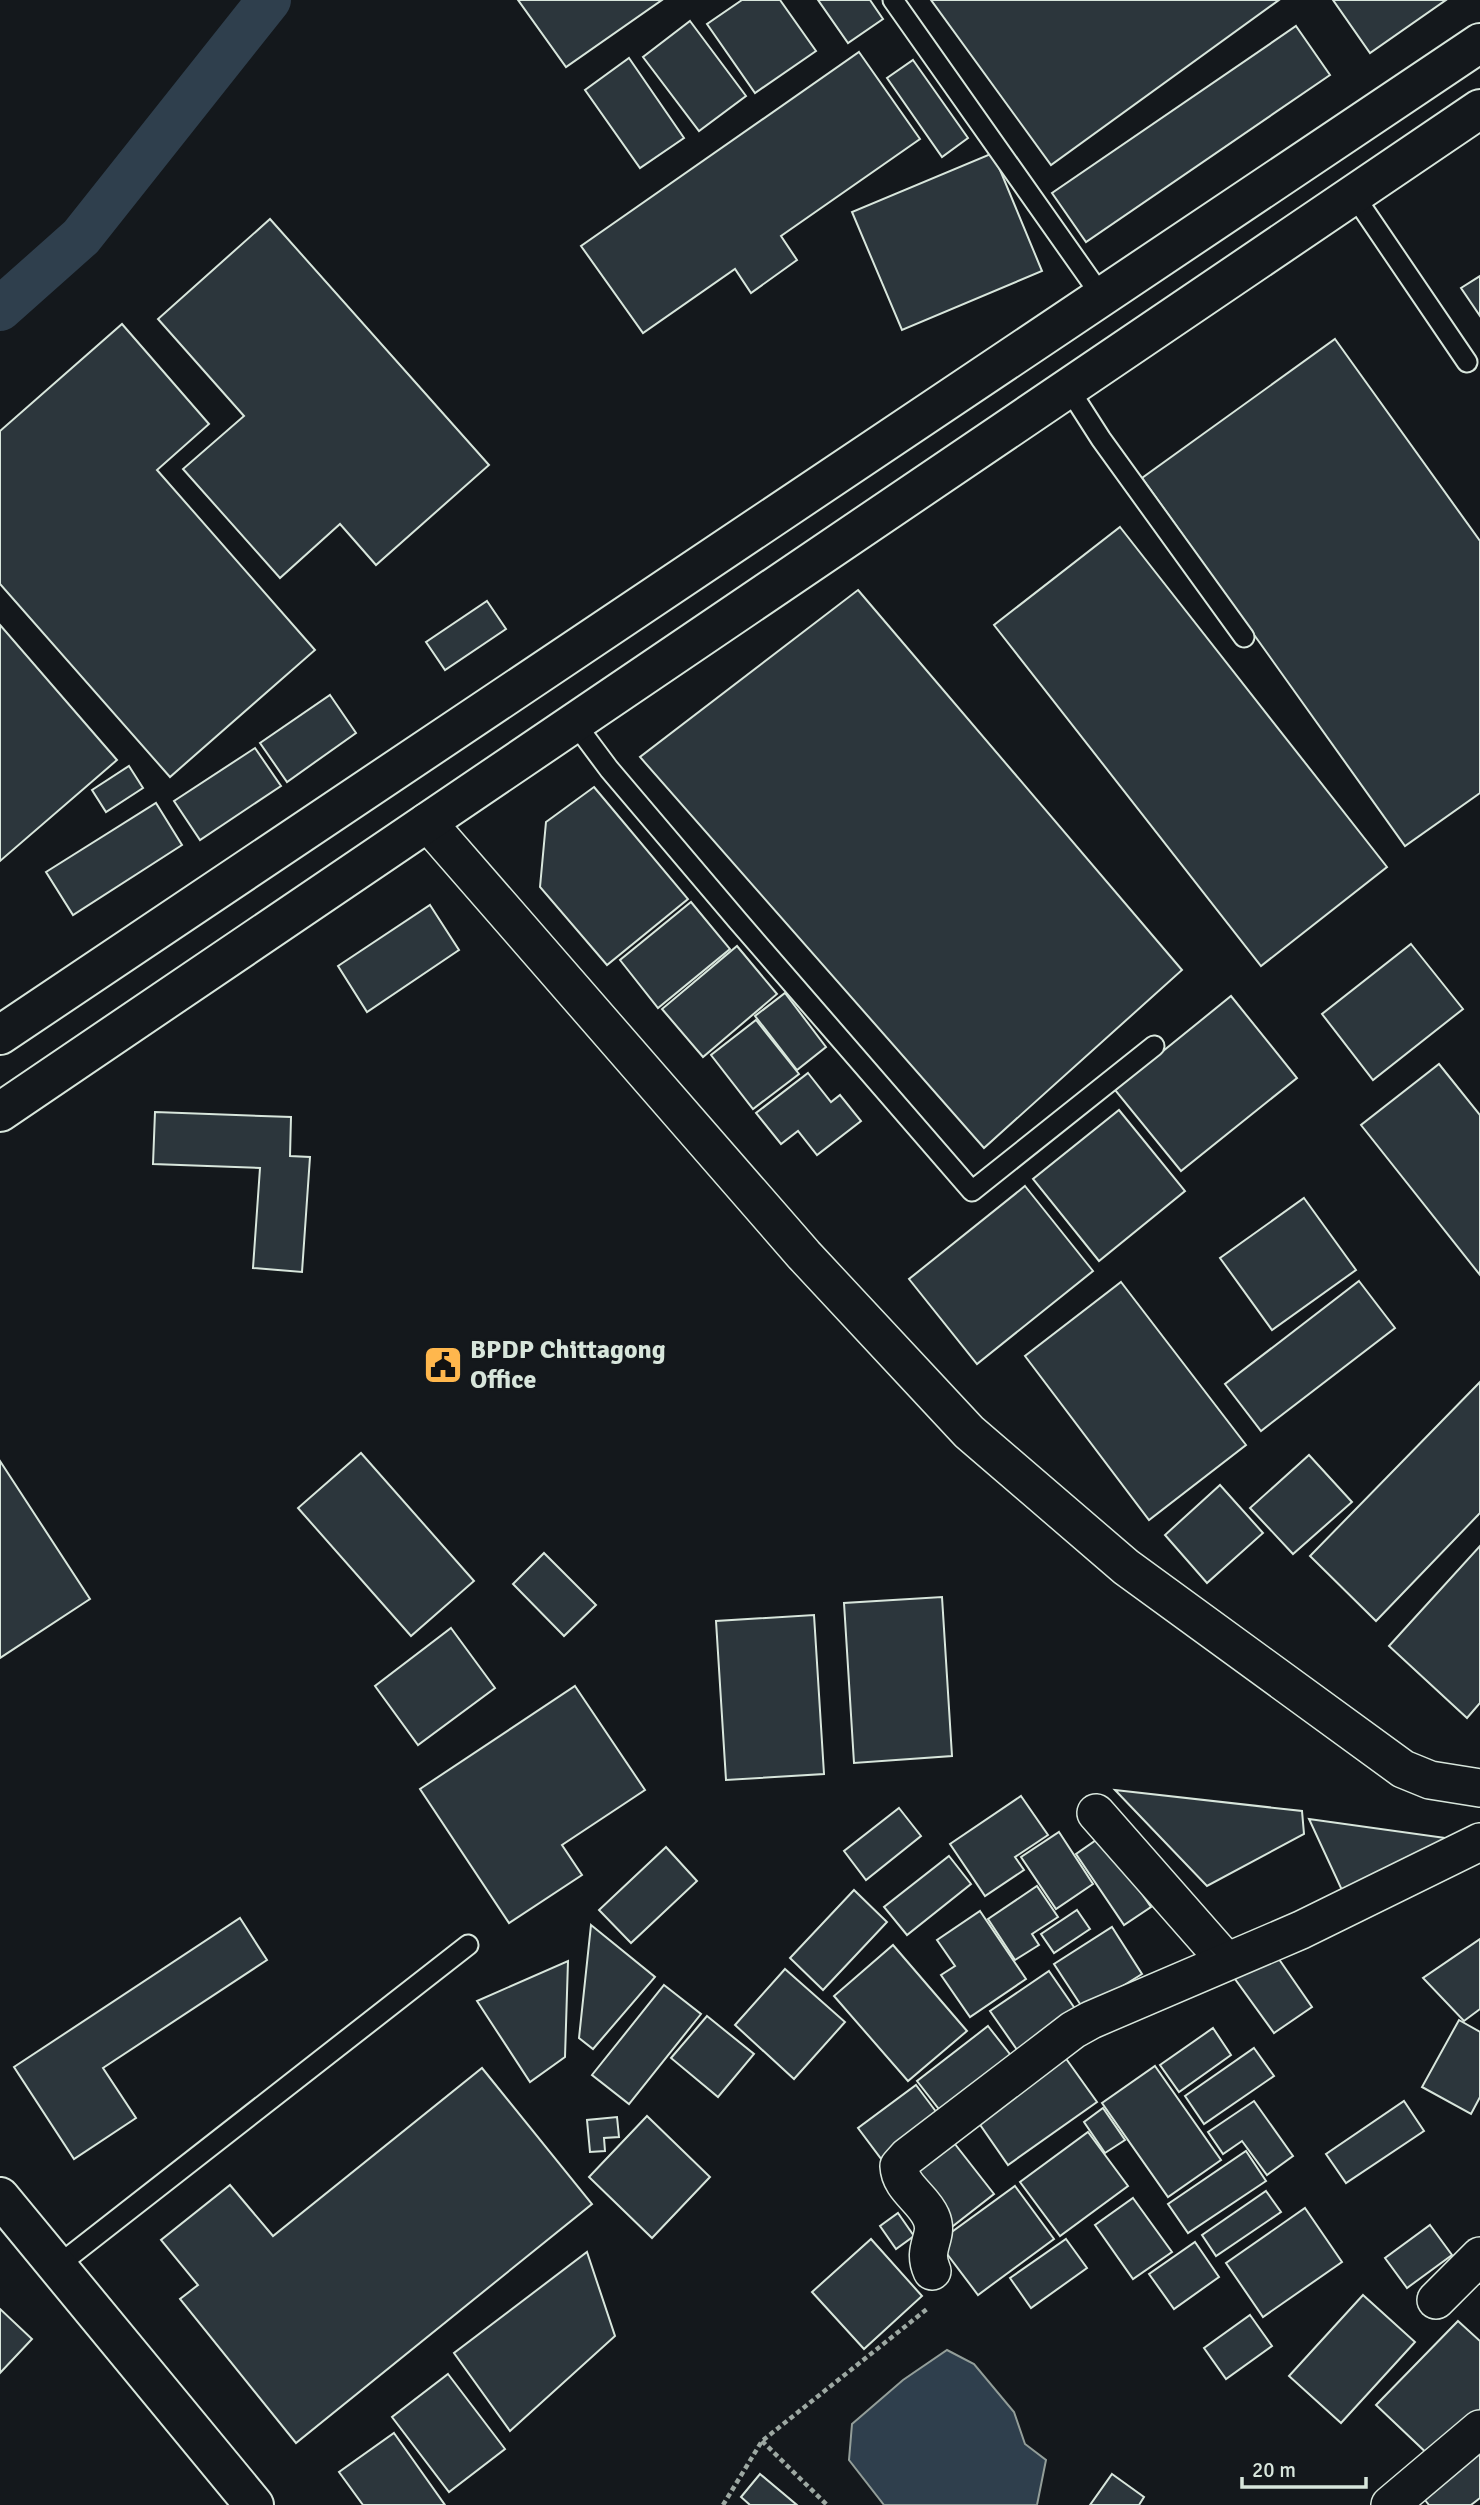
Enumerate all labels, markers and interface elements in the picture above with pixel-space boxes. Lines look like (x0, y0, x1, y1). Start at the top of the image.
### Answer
place label: BPDP Chittagong Office (470, 1334, 666, 1396)
public building icon: BPDP Chittagong Office (422, 1344, 464, 1386)
scale bar (1242, 2446, 1366, 2490)
text: 20 m (1252, 2457, 1296, 2483)

